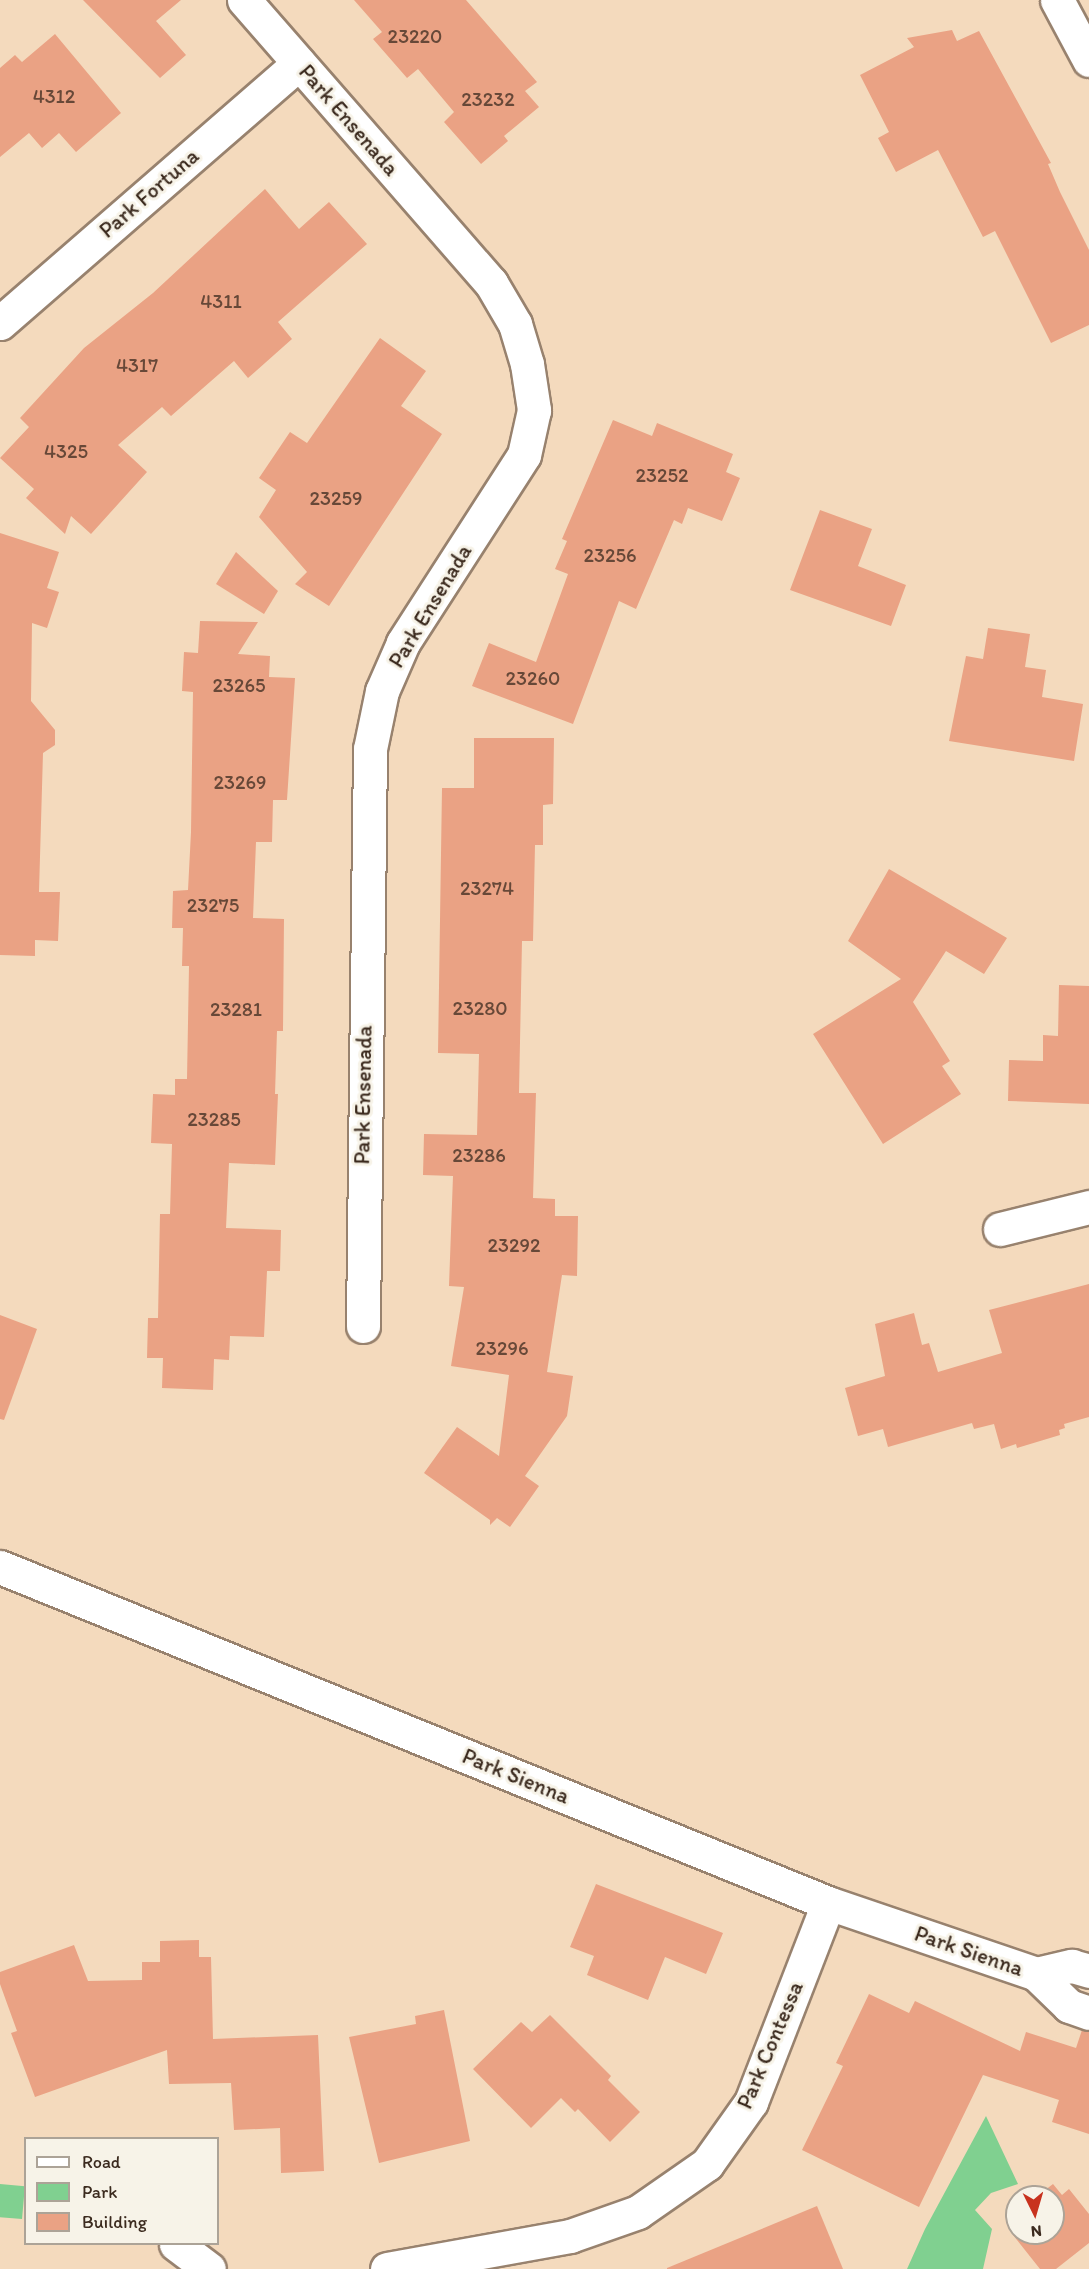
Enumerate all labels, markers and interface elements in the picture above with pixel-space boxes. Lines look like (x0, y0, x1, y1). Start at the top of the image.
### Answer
house number: 23220 (388, 24, 442, 48)
street label: Park Ensenada (293, 59, 405, 181)
house number: 4312 (33, 84, 75, 108)
house number: 23232 (461, 87, 515, 111)
street label: Park Fortuna (94, 143, 204, 243)
house number: 4311 (200, 289, 242, 313)
house number: 4317 (116, 353, 158, 377)
house number: 4325 (44, 439, 88, 463)
house number: 23252 (636, 463, 688, 487)
house number: 23259 (310, 486, 362, 510)
street label: Park Ensenada (383, 539, 477, 673)
house number: 23256 (583, 543, 637, 567)
house number: 23260 (506, 666, 560, 690)
house number: 23265 (212, 673, 266, 697)
house number: 23269 (214, 770, 266, 794)
house number: 23274 (460, 876, 514, 900)
house number: 23275 (187, 893, 239, 917)
house number: 23280 (452, 996, 508, 1020)
house number: 23281 (210, 997, 262, 1021)
street label: Park Ensenada (349, 1025, 377, 1165)
house number: 23285 (187, 1107, 241, 1131)
house number: 23286 (452, 1143, 506, 1167)
house number: 23292 (488, 1233, 540, 1257)
house number: 23296 (476, 1336, 528, 1360)
street label: Park Sienna (459, 1743, 573, 1809)
street label: Park Sienna (912, 1920, 1026, 1982)
street label: Park Contessa (731, 1977, 809, 2113)
legend (24, 2137, 219, 2245)
text: Road (82, 2151, 121, 2173)
text: Park (82, 2181, 117, 2203)
north arrow (1005, 2185, 1065, 2245)
text: Building (82, 2211, 147, 2233)
text: N (1030, 2222, 1043, 2241)

